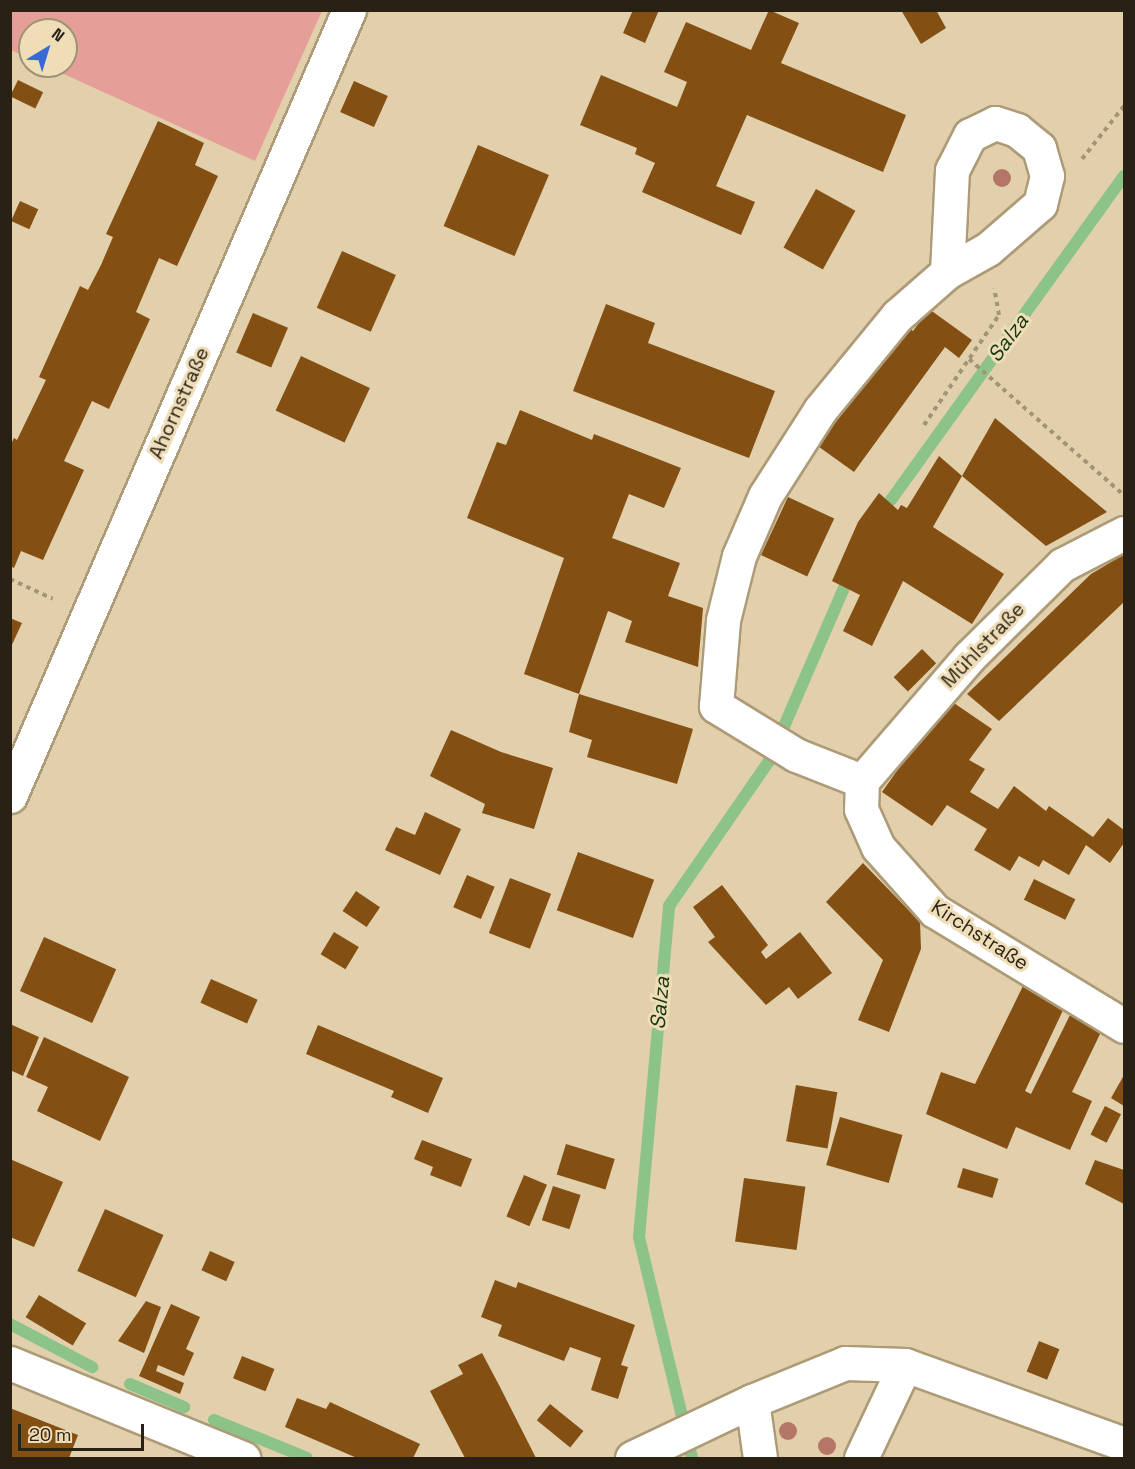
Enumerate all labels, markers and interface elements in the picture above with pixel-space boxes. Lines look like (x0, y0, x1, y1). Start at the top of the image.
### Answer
north arrow (18, 18, 78, 78)
text: N (47, 23, 69, 47)
water label: Salza (982, 309, 1034, 367)
street label: Ahornstraße (144, 343, 214, 463)
street label: Mühlstraße (936, 597, 1030, 693)
street label: Kirchstraße (927, 895, 1033, 975)
water label: Salza (645, 975, 675, 1031)
scale bar (21, 1412, 147, 1450)
text: 20 m (29, 1423, 72, 1446)

